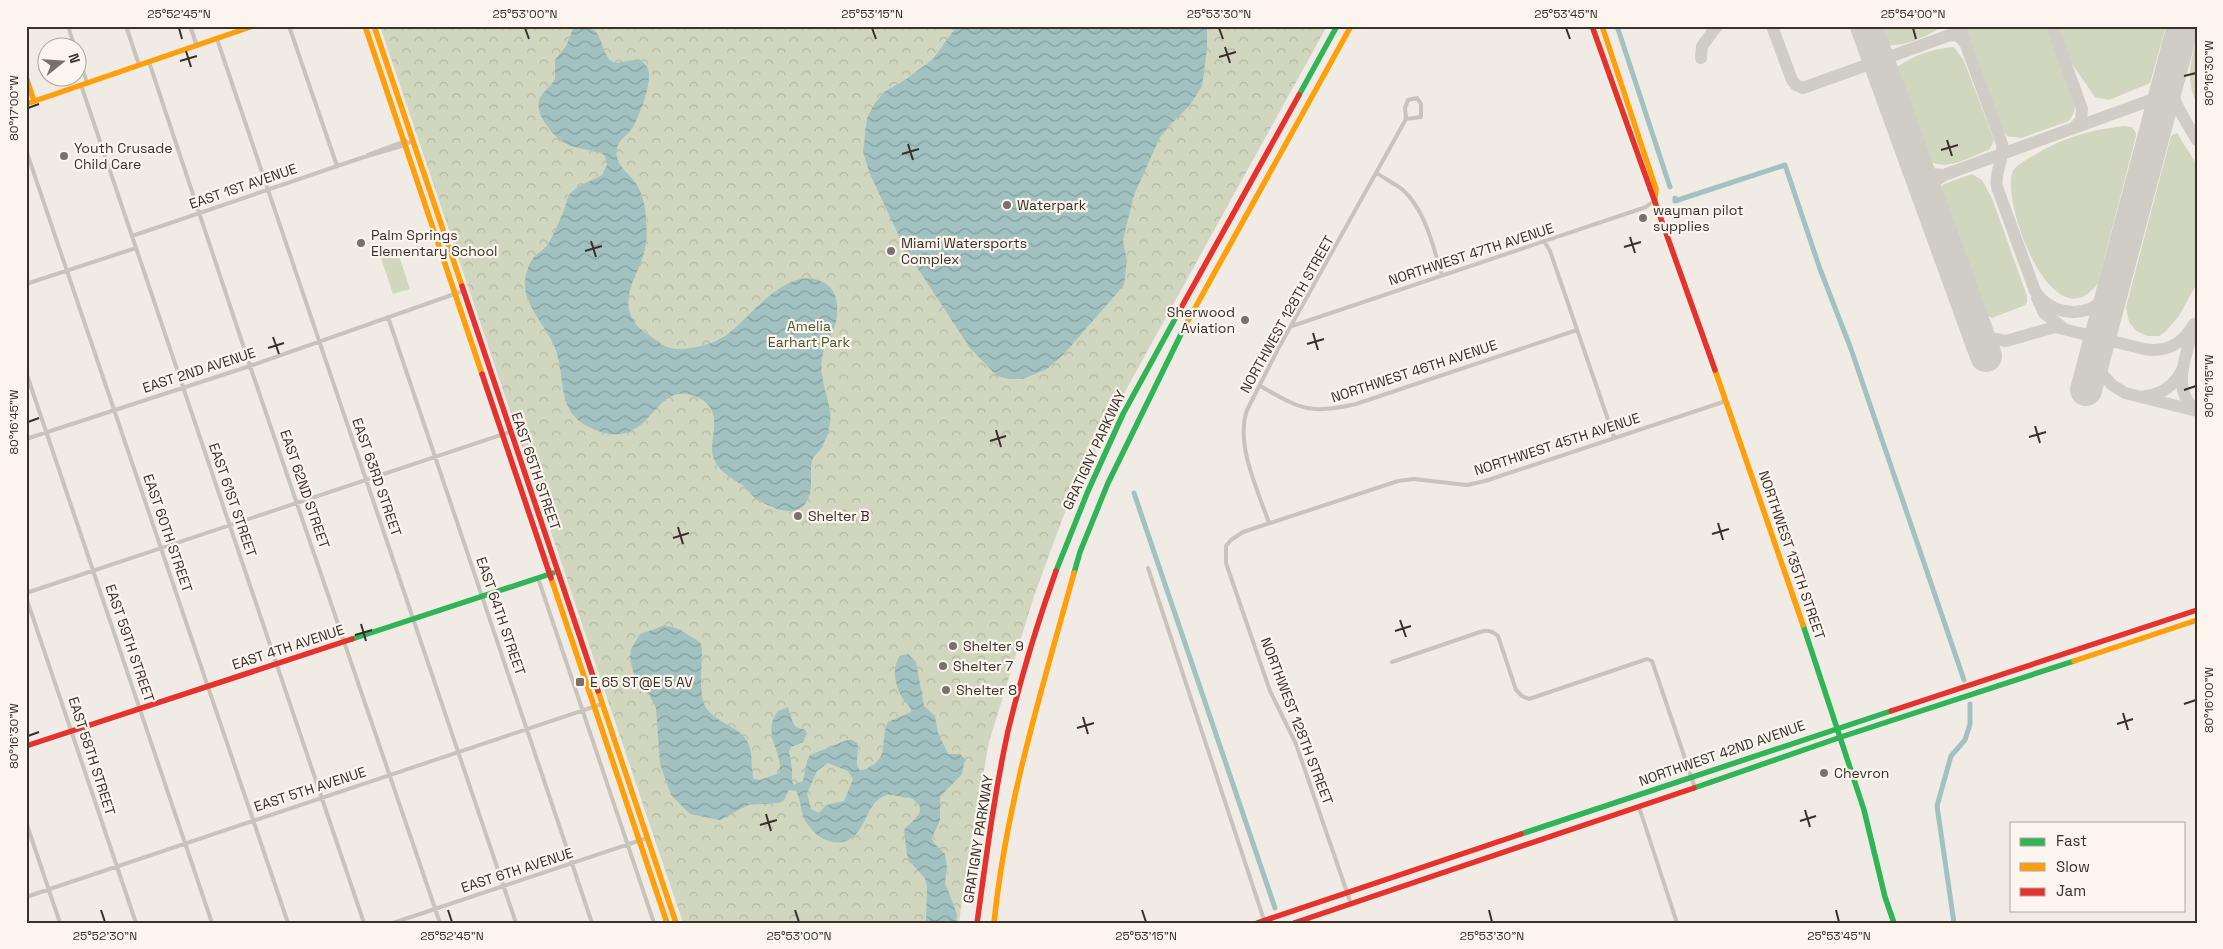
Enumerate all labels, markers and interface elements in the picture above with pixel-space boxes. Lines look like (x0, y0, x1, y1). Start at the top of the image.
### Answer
text: 25°52'45"N (147, 6, 211, 22)
text: 25°53'00"N (493, 6, 557, 22)
text: 25°53'15"N (841, 6, 903, 22)
text: 25°53'30"N (1187, 6, 1251, 22)
text: 25°53'45"N (1534, 6, 1598, 22)
text: 25°54'00"N (1881, 6, 1945, 22)
north arrow (38, 38, 88, 88)
text: 80°16'30"W (2201, 40, 2217, 106)
text: N (64, 51, 84, 65)
text: 80°17'00"W (6, 75, 22, 141)
place label: Youth Crusade Child Care (74, 139, 173, 173)
marker: Youth Crusade Child Care (58, 150, 70, 162)
street label: EAST 1ST AVENUE (187, 159, 299, 213)
place label: Waterpark (1017, 196, 1087, 214)
marker: Waterpark (1001, 199, 1013, 211)
place label: wayman pilot supplies (1653, 201, 1744, 235)
marker: wayman pilot supplies (1637, 212, 1649, 224)
street label: NORTHWEST 47TH AVENUE (1386, 219, 1556, 289)
place label: Palm Springs Elementary School (371, 226, 497, 260)
street label: NORTHWEST 128TH STREET (1236, 232, 1338, 396)
place label: Miami Watersports Complex (901, 234, 1027, 268)
marker: Palm Springs Elementary School (355, 237, 367, 249)
marker: Miami Watersports Complex (885, 245, 897, 257)
place label: Sherwood Aviation (1167, 303, 1235, 337)
marker: Sherwood Aviation (1239, 314, 1251, 326)
park label: Amelia Earhart Park (768, 317, 851, 351)
street label: NORTHWEST 46TH AVENUE (1329, 336, 1500, 406)
street label: EAST 2ND AVENUE (140, 343, 258, 397)
text: 80°16'15"W (2201, 354, 2217, 417)
street label: GRATIGNY PARKWAY (1058, 387, 1130, 513)
text: 80°16'45"W (6, 389, 22, 454)
street label: NORTHWEST 45TH AVENUE (1472, 409, 1642, 479)
street label: EAST 65TH STREET (507, 410, 565, 532)
street label: EAST 63RD STREET (348, 415, 406, 539)
street label: EAST 62ND STREET (276, 427, 334, 551)
street label: EAST 61ST STREET (205, 441, 261, 559)
street label: NORTHWEST 135TH STREET (1755, 468, 1829, 642)
street label: EAST 60TH STREET (139, 471, 197, 595)
place label: Shelter B (808, 507, 870, 525)
marker: Shelter B (792, 510, 804, 522)
street label: EAST 64TH STREET (472, 555, 530, 677)
street label: EAST 59TH STREET (101, 582, 159, 704)
street label: EAST 4TH AVENUE (230, 620, 347, 674)
street label: NORTHWEST 128TH STREET (1257, 635, 1337, 807)
place label: Shelter 9 (963, 637, 1024, 655)
marker: Shelter 9 (947, 640, 959, 652)
place label: Shelter 7 (953, 657, 1013, 675)
marker: Shelter 7 (937, 660, 949, 672)
text: 80°16'00"W (2201, 666, 2217, 733)
place label: E 65 ST@E 5 AV (590, 673, 693, 691)
marker: E 65 ST@E 5 AV (574, 676, 586, 688)
place label: Shelter 8 (956, 681, 1017, 699)
marker: Shelter 8 (940, 684, 952, 696)
street label: EAST 58TH STREET (64, 694, 120, 818)
text: 80°16'30"W (6, 703, 22, 769)
street label: NORTHWEST 42ND AVENUE (1636, 716, 1808, 790)
street label: EAST 5TH AVENUE (252, 762, 368, 816)
place label: Chevron (1834, 764, 1889, 782)
marker: Chevron (1818, 767, 1830, 779)
street label: GRATIGNY PARKWAY (959, 773, 997, 905)
legend (2010, 822, 2186, 912)
text: Fast (2056, 831, 2087, 850)
street label: EAST 6TH AVENUE (459, 843, 575, 897)
text: Slow (2056, 857, 2090, 876)
text: Jam (2056, 881, 2086, 900)
text: 25°52'30"N (73, 928, 137, 944)
text: 25°52'45"N (420, 928, 484, 944)
text: 25°53'00"N (767, 928, 831, 944)
text: 25°53'15"N (1115, 928, 1177, 944)
text: 25°53'30"N (1460, 928, 1524, 944)
text: 25°53'45"N (1807, 928, 1871, 944)

